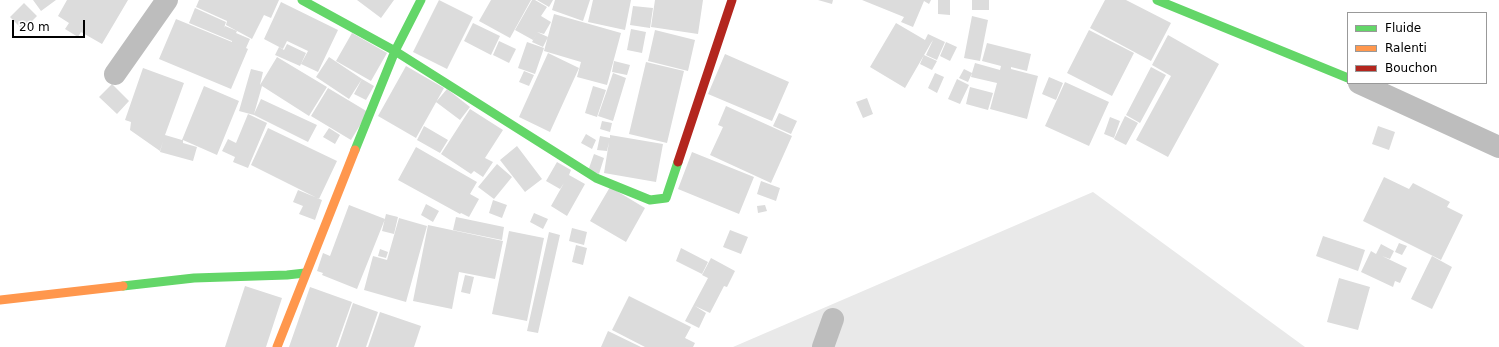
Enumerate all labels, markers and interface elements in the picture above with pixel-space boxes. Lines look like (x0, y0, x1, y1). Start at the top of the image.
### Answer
scale bar (14, 12, 87, 38)
legend (1347, 12, 1487, 84)
text: 20 m (19, 20, 50, 34)
text: Fluide (1385, 21, 1421, 35)
text: Ralenti (1385, 41, 1427, 55)
text: Bouchon (1385, 61, 1437, 75)

